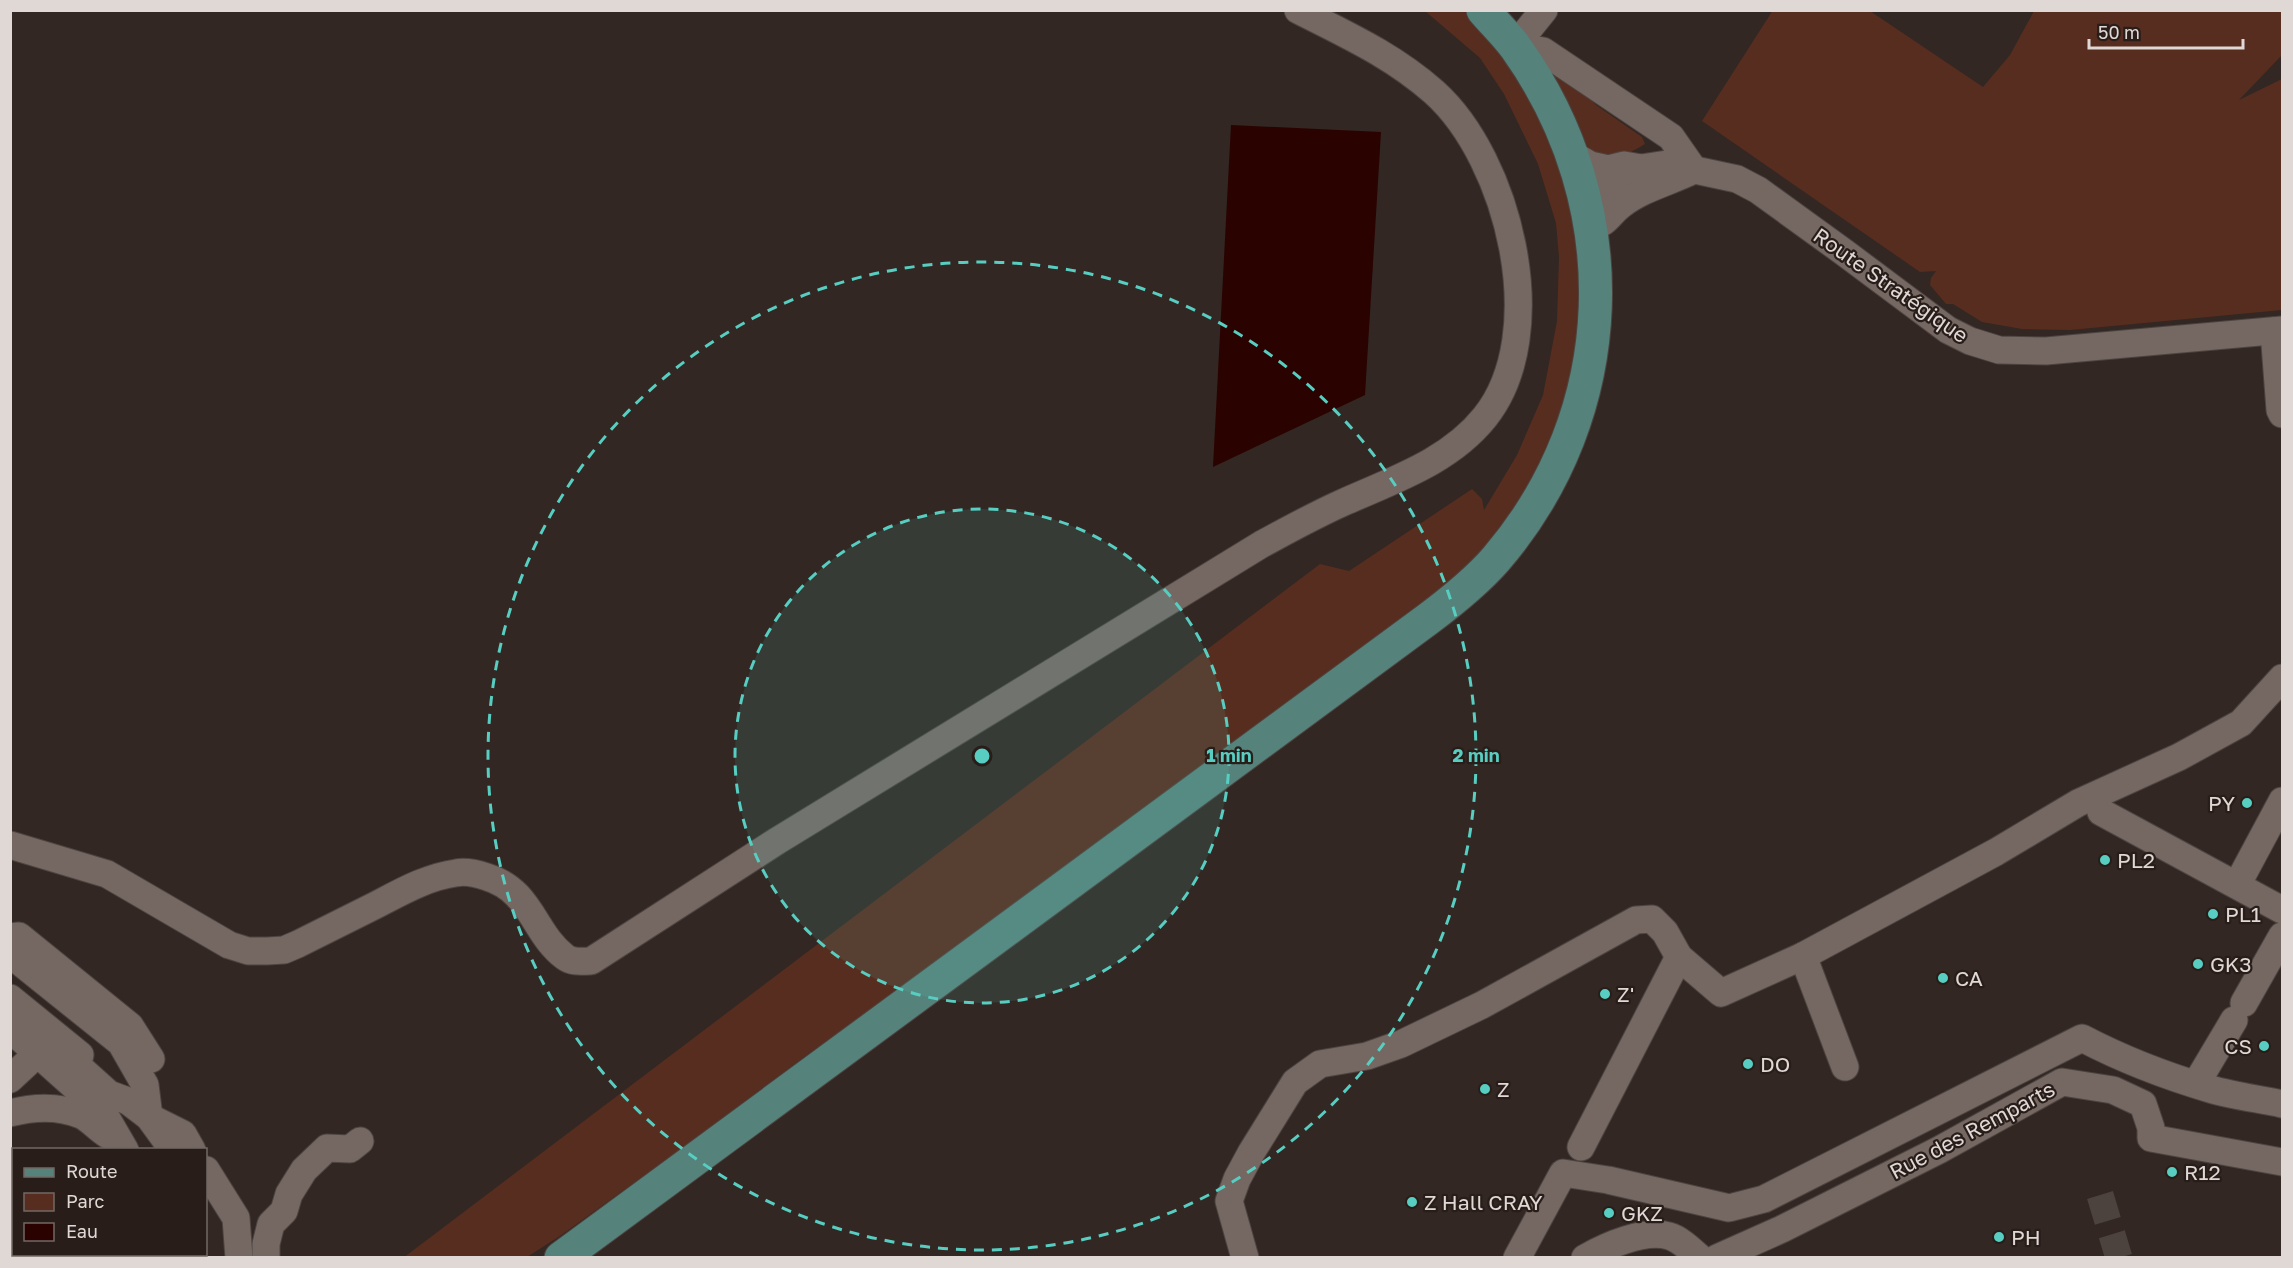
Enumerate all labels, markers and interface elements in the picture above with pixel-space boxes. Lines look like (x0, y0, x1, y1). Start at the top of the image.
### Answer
scale bar (2089, 12, 2244, 50)
text: 50 m (2098, 21, 2140, 43)
street label: Route Stratégique (1809, 222, 1973, 348)
text: 1 min (1206, 744, 1252, 766)
text: 2 min (1452, 744, 1500, 766)
centre of rings (972, 746, 992, 766)
place label: PY (2208, 790, 2236, 816)
marker: PY (2240, 796, 2254, 810)
place label: PL2 (2117, 847, 2155, 873)
marker: PL2 (2098, 853, 2112, 867)
place label: PL1 (2225, 901, 2261, 927)
marker: PL1 (2206, 907, 2220, 921)
place label: GK3 (2210, 951, 2252, 977)
marker: GK3 (2191, 957, 2205, 971)
place label: CA (1955, 965, 1983, 991)
marker: CA (1936, 971, 1950, 985)
place label: Z' (1617, 981, 1634, 1007)
marker: Z' (1598, 987, 1612, 1001)
place label: CS (2224, 1033, 2252, 1059)
marker: CS (2257, 1039, 2271, 1053)
place label: DO (1760, 1051, 1790, 1077)
marker: DO (1741, 1057, 1755, 1071)
place label: Z (1497, 1076, 1510, 1102)
street label: Rue des Remparts (1885, 1076, 2059, 1184)
marker: Z (1478, 1082, 1492, 1096)
legend (12, 1148, 207, 1256)
place label: R12 (2184, 1159, 2221, 1185)
text: Route (66, 1160, 117, 1182)
marker: R12 (2165, 1165, 2179, 1179)
place label: Z Hall CRAY (1424, 1189, 1543, 1215)
text: Parc (66, 1190, 105, 1212)
marker: Z Hall CRAY (1405, 1195, 1419, 1209)
place label: GKZ (1621, 1200, 1663, 1226)
marker: GKZ (1602, 1206, 1616, 1220)
text: Eau (66, 1220, 98, 1242)
place label: PH (2011, 1224, 2041, 1250)
marker: PH (1992, 1230, 2006, 1244)

